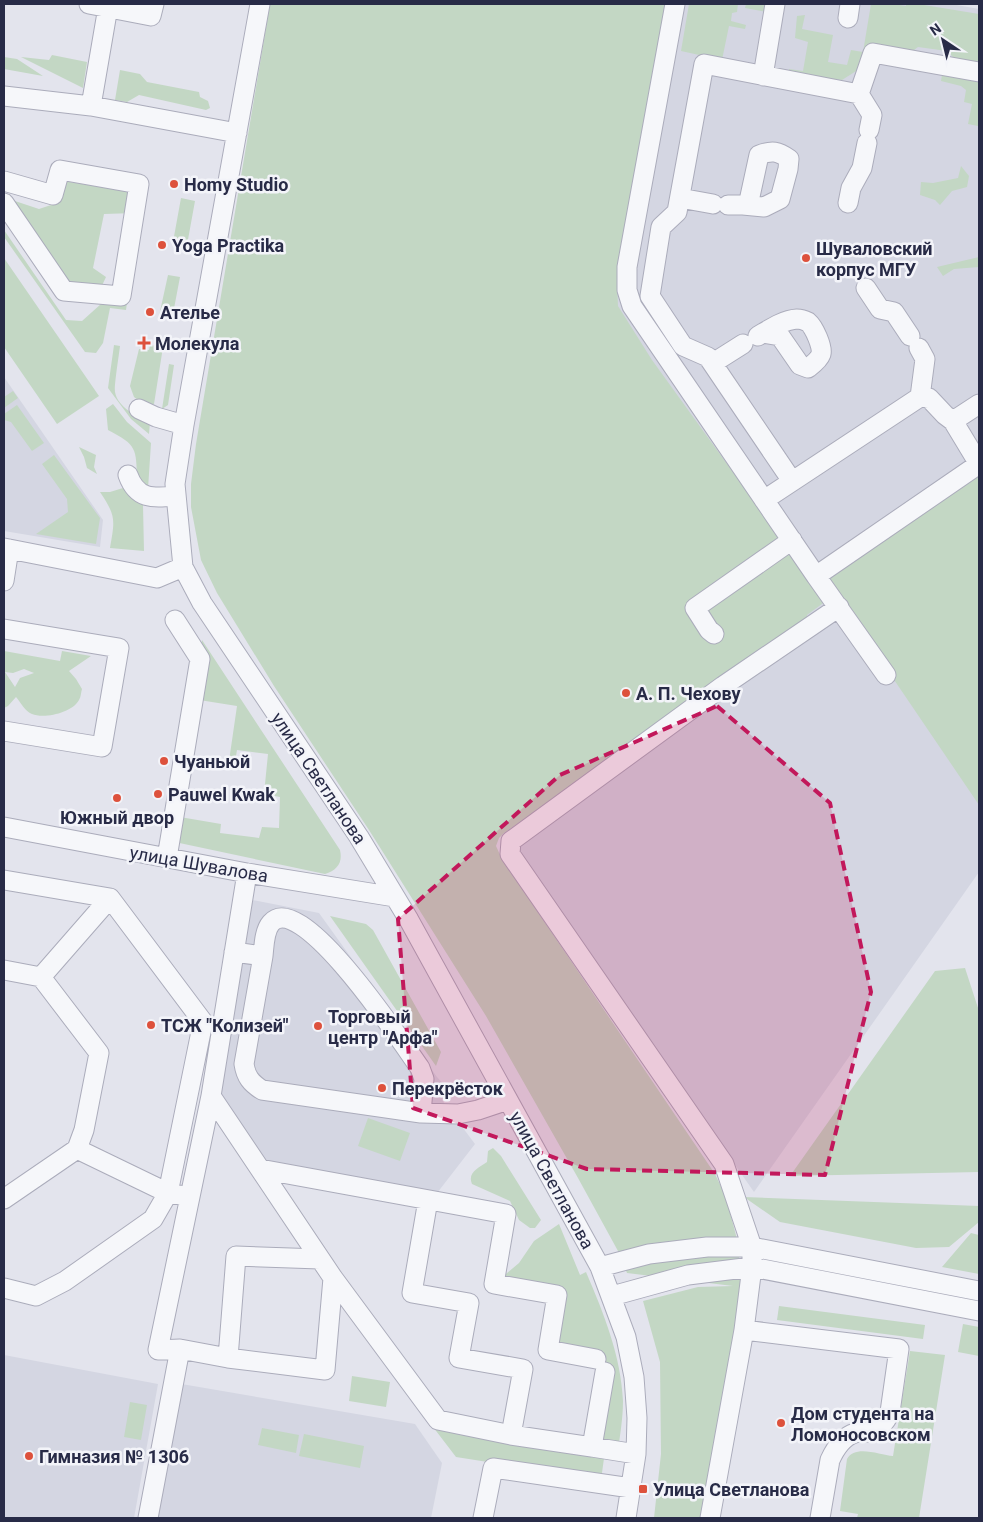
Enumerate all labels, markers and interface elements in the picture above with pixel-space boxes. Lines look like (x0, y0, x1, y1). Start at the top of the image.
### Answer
north arrow (918, 15, 968, 65)
text: N (927, 20, 944, 39)
place label: Homy Studio (184, 174, 288, 195)
marker: Homy Studio (168, 178, 180, 190)
place label: Yoga Practika (172, 235, 285, 256)
place label: Шуваловский корпус МГУ (816, 238, 933, 280)
marker: Yoga Practika (156, 239, 168, 251)
marker: Шуваловский корпус МГУ (800, 252, 812, 264)
place label: Ателье (160, 302, 220, 323)
marker: Ателье (144, 306, 156, 318)
place label: Молекула (155, 333, 240, 354)
marker: Молекула (137, 336, 151, 350)
place label: А. П. Чехову (636, 683, 742, 704)
marker: А. П. Чехову (620, 687, 632, 699)
street label: улица Светланова (267, 708, 371, 848)
place label: Чуаньюй (174, 751, 250, 772)
marker: Чуаньюй (158, 755, 170, 767)
place label: Pauwel Kwak (168, 784, 275, 805)
marker: Pauwel Kwak (152, 788, 164, 800)
marker: Южный двор (111, 792, 123, 804)
place label: Южный двор (60, 807, 174, 828)
street label: улица Шувалова (128, 841, 270, 887)
place label: Торговый центр "Арфа" (328, 1006, 438, 1048)
place label: ТСЖ "Колизей" (161, 1015, 289, 1036)
marker: ТСЖ "Колизей" (145, 1019, 157, 1031)
marker: Торговый центр "Арфа" (312, 1020, 324, 1032)
place label: Перекрёсток (392, 1078, 504, 1099)
marker: Перекрёсток (376, 1082, 388, 1094)
street label: улица Светланова (505, 1107, 599, 1253)
place label: Дом студента на Ломоносовском (791, 1403, 935, 1445)
marker: Дом студента на Ломоносовском (775, 1417, 787, 1429)
place label: Гимназия № 1306 (39, 1446, 189, 1467)
marker: Гимназия № 1306 (23, 1450, 35, 1462)
place label: Улица Светланова (653, 1479, 810, 1500)
marker: Улица Светланова (637, 1483, 649, 1495)

